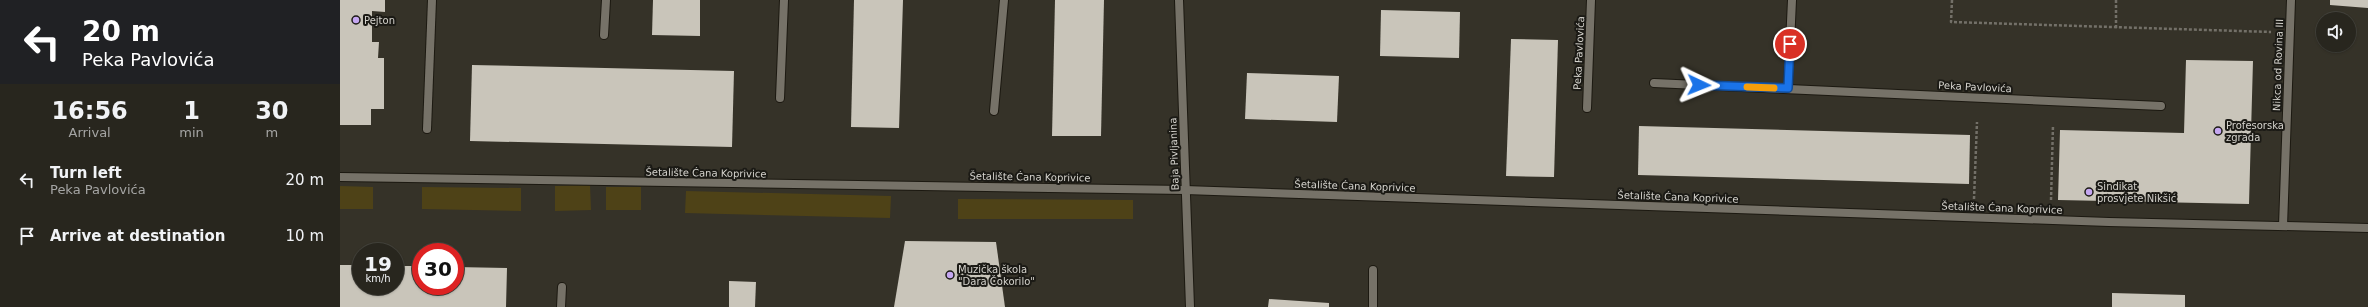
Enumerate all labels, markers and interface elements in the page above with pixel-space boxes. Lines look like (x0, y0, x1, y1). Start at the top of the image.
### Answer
map controls (2316, 12, 2356, 52)
button: sound (2316, 12, 2356, 52)
text: 20 m (82, 15, 160, 48)
marker: Pejton (351, 15, 361, 25)
place label: Pejton (364, 15, 395, 26)
icon: left (16, 16, 68, 68)
street label: Peka Pavlovića (1572, 16, 1586, 90)
street label: Nikca od Rovina III (2271, 19, 2285, 111)
pin (1773, 27, 1807, 61)
icon: arrive (1779, 33, 1801, 55)
text: Peka Pavlovića (82, 49, 214, 70)
position arrow (1678, 64, 1720, 106)
street label: Peka Pavlovića (1938, 80, 2012, 94)
text: 16:56 (51, 97, 128, 125)
text: 1 (183, 97, 200, 125)
text: 30 (255, 97, 289, 125)
street label: Baja Pivljanina (1167, 117, 1181, 191)
place label: Profesorska zgrada (2226, 120, 2284, 143)
text: Arrival (68, 125, 111, 140)
text: min (179, 125, 204, 140)
text: m (266, 125, 278, 140)
marker: Profesorska zgrada (2213, 126, 2223, 136)
text: Turn left (50, 164, 122, 182)
street label: Šetalište Ćana Koprivice (645, 165, 767, 180)
icon: left (16, 169, 38, 191)
street label: Šetalište Ćana Koprivice (969, 169, 1091, 184)
text: 20 m (286, 171, 324, 189)
street label: Šetalište Ćana Koprivice (1294, 177, 1416, 194)
place label: Sindikat prosvjete Nikšić (2097, 181, 2176, 204)
text: Peka Pavlovića (50, 182, 146, 197)
marker: Sindikat prosvjete Nikšić (2084, 187, 2094, 197)
street label: Šetalište Ćana Koprivice (1617, 188, 1739, 205)
street label: Šetalište Ćana Koprivice (1941, 199, 2063, 216)
icon: arrive (16, 225, 38, 247)
text: Arrive at destination (50, 227, 225, 245)
text: 10 m (286, 227, 324, 245)
speed limit sign: 30 (412, 243, 464, 295)
text: 19 (364, 252, 392, 276)
place label: Muzička škola "Dara Čokorilo" (958, 264, 1035, 287)
marker: Muzička škola "Dara Čokorilo" (945, 270, 955, 280)
text: km/h (365, 273, 391, 284)

